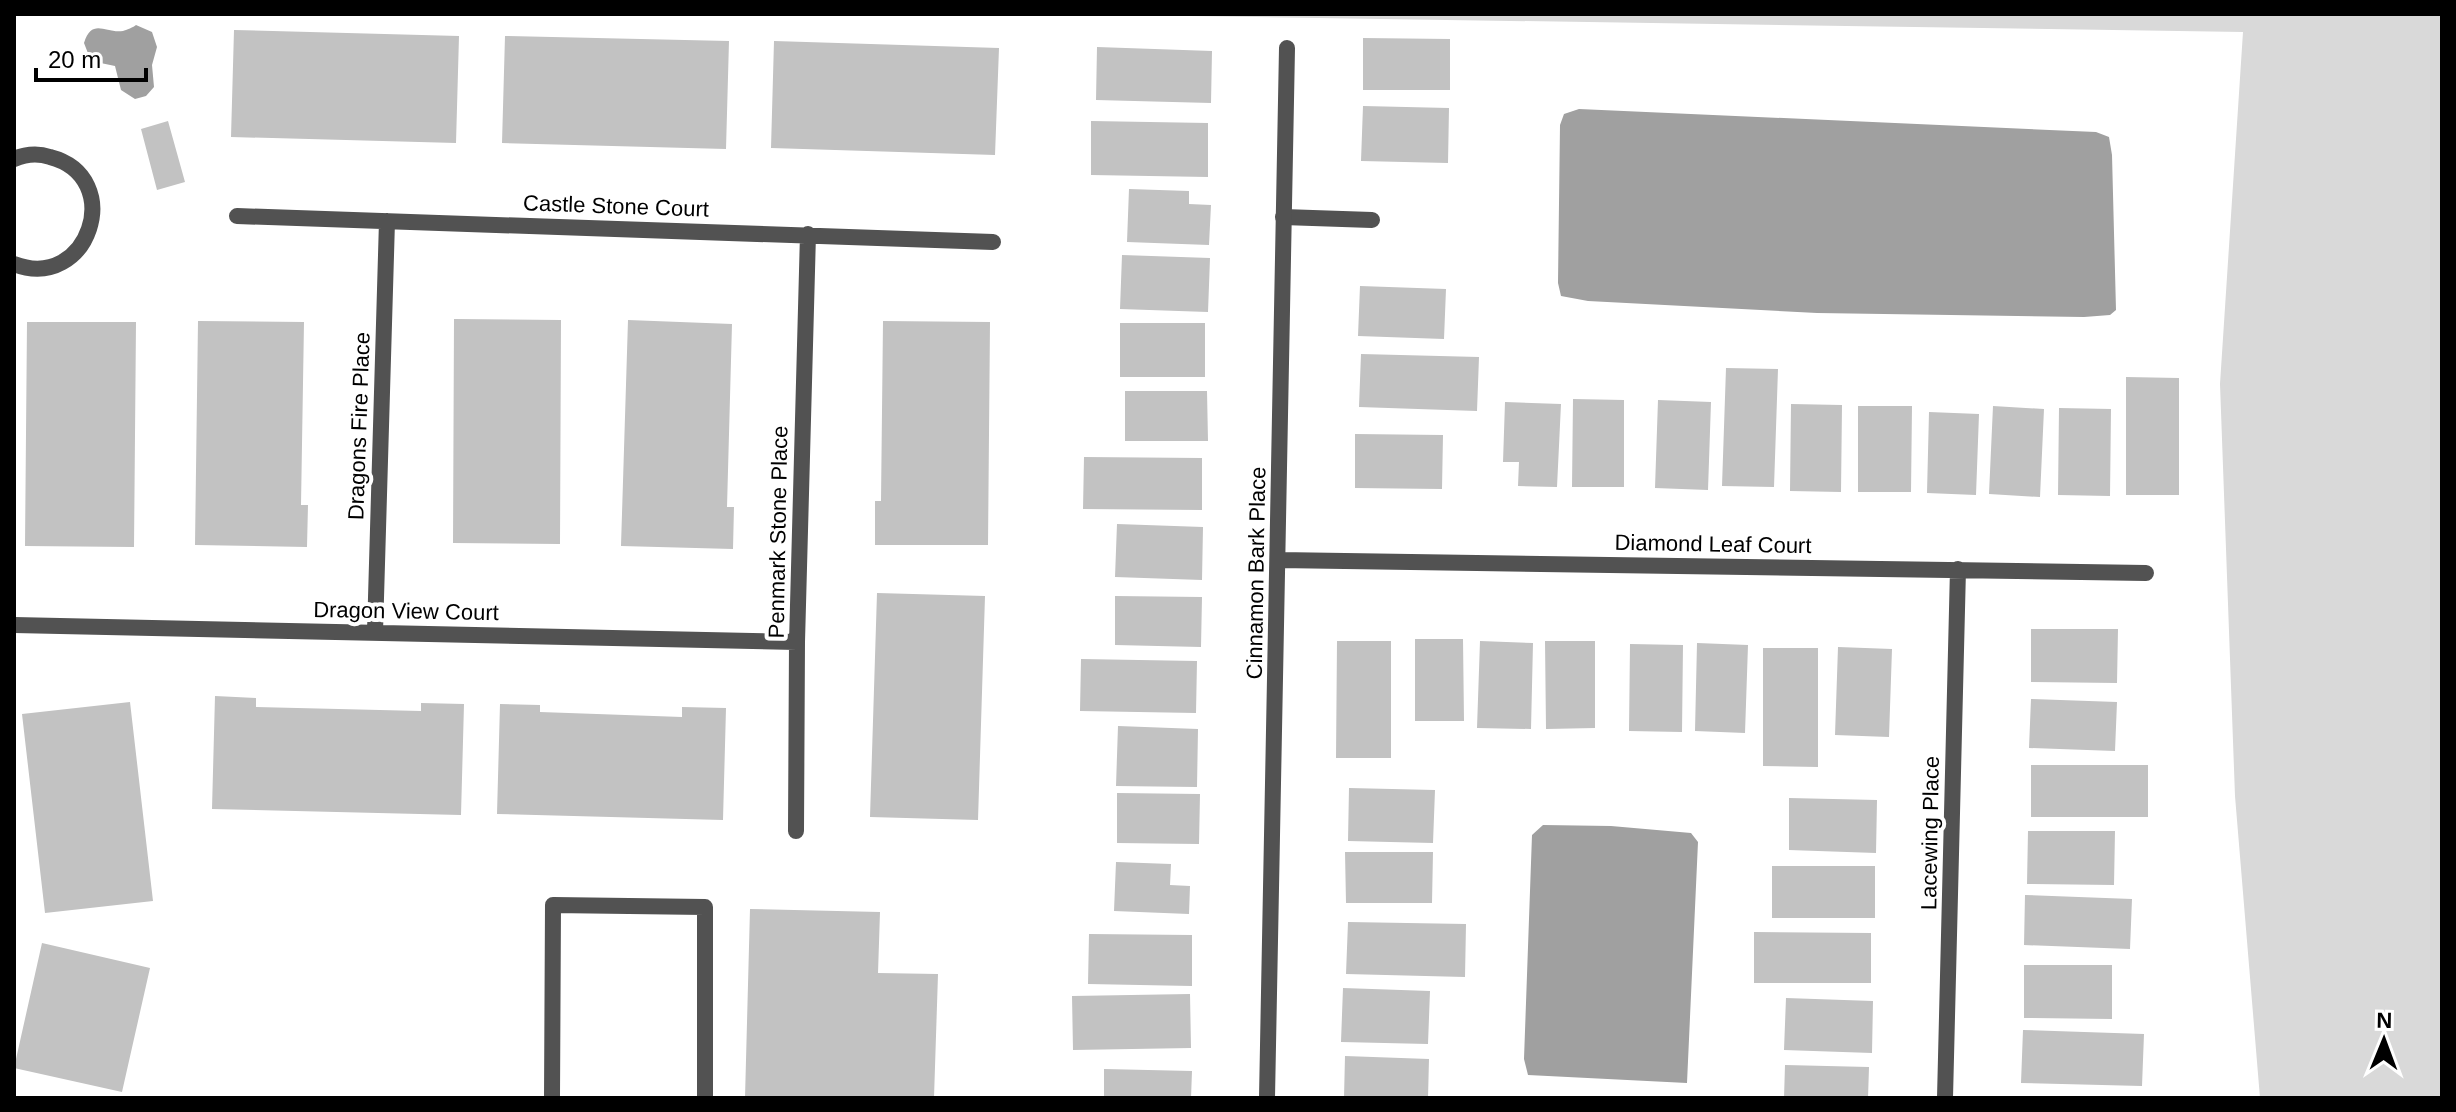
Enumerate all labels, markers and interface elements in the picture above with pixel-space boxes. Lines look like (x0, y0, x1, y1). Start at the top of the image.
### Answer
scale bar (36, 32, 146, 82)
text: 20 m (48, 46, 101, 73)
street label: Castle Stone Court (523, 190, 709, 222)
street label: Dragons Fire Place (343, 331, 375, 521)
street label: Penmark Stone Place (764, 425, 792, 639)
street label: Cinnamon Bark Place (1242, 466, 1270, 680)
street label: Diamond Leaf Court (1614, 530, 1812, 558)
street label: Dragon View Court (313, 597, 499, 625)
street label: Lacewing Place (1916, 756, 1944, 910)
north arrow (2344, 1000, 2424, 1080)
text: N (2376, 1008, 2393, 1033)

